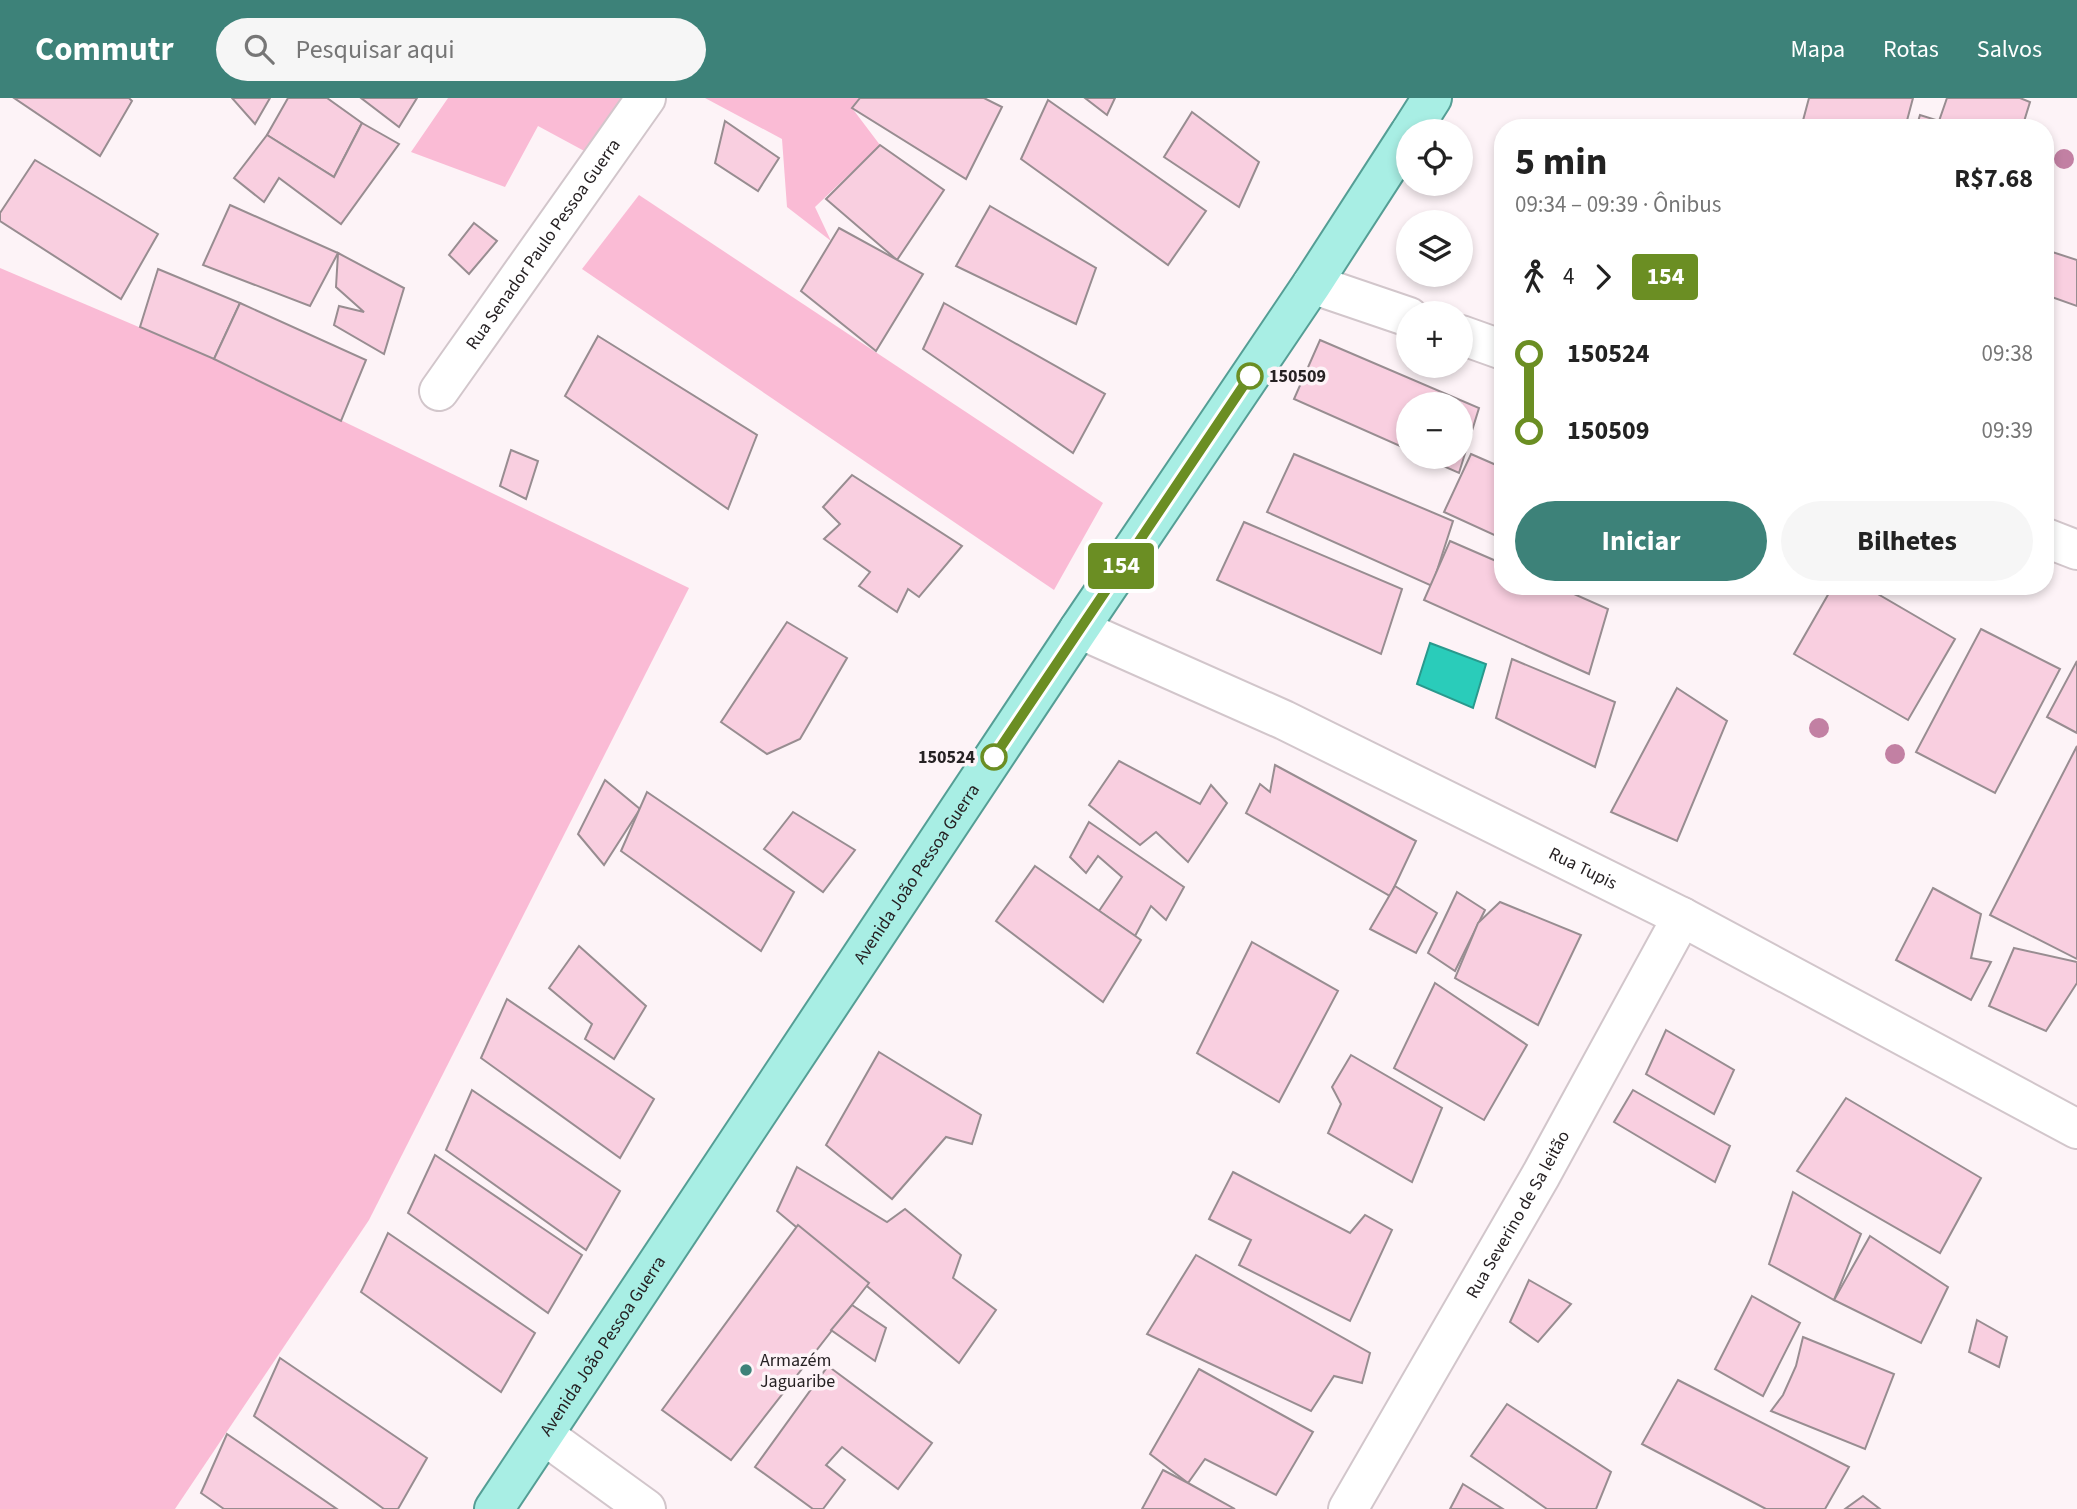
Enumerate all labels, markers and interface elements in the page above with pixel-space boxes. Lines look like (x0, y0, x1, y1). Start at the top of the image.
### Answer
search box (216, 18, 706, 81)
text: Commutr (35, 26, 174, 73)
icon: search (240, 30, 278, 68)
text: Pesquisar aqui (296, 31, 455, 68)
text: Mapa (1790, 32, 1845, 67)
text: Rotas (1883, 32, 1939, 67)
text: Salvos (1977, 32, 2042, 67)
map controls (1396, 119, 1473, 469)
button: locate (1396, 119, 1473, 196)
street label: Rua Senador Paulo Pessoa Guerra (460, 134, 627, 355)
text: 5 min (1515, 135, 1607, 189)
text: R$7.68 (1954, 160, 2033, 197)
text: 09:34 – 09:39 · Ônibus (1515, 188, 1721, 221)
button: layers (1396, 210, 1473, 287)
icon: walk (1515, 258, 1553, 296)
icon: forward (1584, 258, 1622, 296)
text: 154 (1646, 259, 1684, 294)
text: 4 (1563, 260, 1574, 293)
button: + (1396, 301, 1473, 378)
text: 150524 (1567, 335, 1649, 372)
text: 09:38 (1982, 337, 2033, 370)
marker: 150509 (1237, 363, 1263, 389)
place label: 150509 (1269, 364, 1326, 389)
button: − (1396, 392, 1473, 469)
text: 150509 (1567, 412, 1649, 449)
text: 09:39 (1982, 414, 2033, 447)
button: Iniciar (1515, 501, 1767, 581)
button: Bilhetes (1781, 501, 2033, 581)
line badge: 154 (1081, 543, 1161, 589)
text: 154 (1102, 548, 1140, 583)
marker: 150524 (981, 744, 1007, 770)
place label: 150524 (918, 745, 975, 770)
street label: Avenida João Pessoa Guerra (848, 779, 986, 969)
street label: Rua Tupis (1544, 841, 1621, 896)
street label: Rua Severino de Sa leitão (1460, 1126, 1576, 1303)
street label: Avenida João Pessoa Guerra (534, 1251, 672, 1441)
place label: Armazém Jaguaribe (760, 1348, 835, 1394)
marker: Armazém Jaguaribe (738, 1362, 754, 1378)

